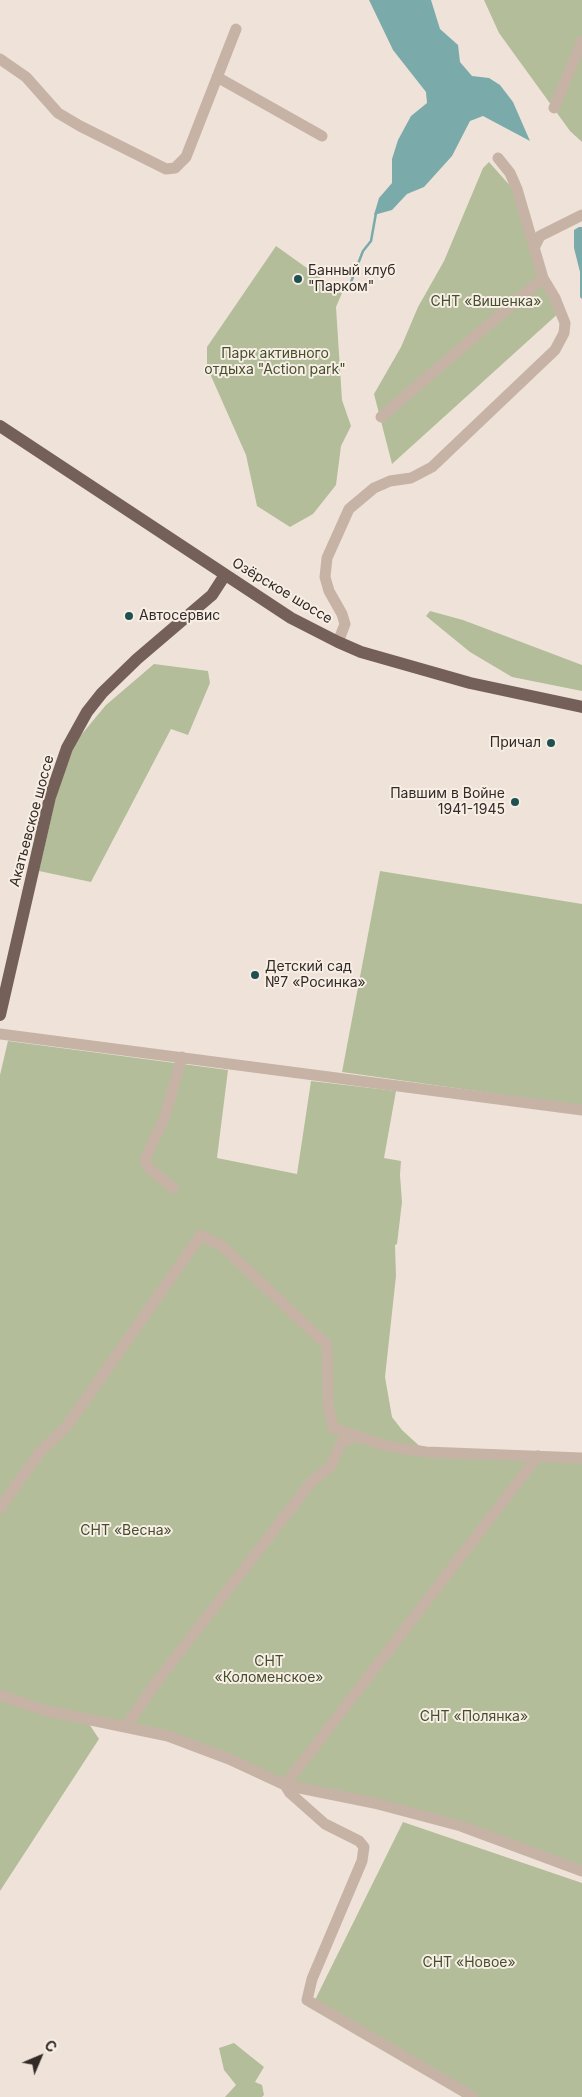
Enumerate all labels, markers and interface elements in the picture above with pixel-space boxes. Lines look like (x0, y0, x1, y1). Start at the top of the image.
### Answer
place label: Банный клуб "Парком" (308, 263, 396, 296)
marker: Банный клуб "Парком" (292, 273, 304, 285)
park label: СНТ «Вишенка» (431, 294, 541, 310)
park label: Парк активного отдыха "Action park" (204, 346, 346, 378)
street label: Озёрское шоссе (229, 554, 335, 628)
place label: Автосервис (139, 608, 220, 624)
marker: Автосервис (123, 610, 135, 622)
place label: Причал (490, 735, 541, 751)
marker: Причал (545, 737, 557, 749)
street label: Акатьевское шоссе (6, 753, 58, 889)
place label: Павшим в Войне 1941-1945 (390, 786, 505, 819)
marker: Павшим в Войне 1941-1945 (509, 796, 521, 808)
place label: Детский сад №7 «Росинка» (265, 959, 366, 992)
marker: Детский сад №7 «Росинка» (249, 969, 261, 981)
park label: СНТ «Весна» (80, 1523, 172, 1539)
park label: СНТ «Коломенское» (214, 1654, 324, 1686)
park label: СНТ «Полянка» (420, 1709, 528, 1725)
park label: СНТ «Новое» (422, 1955, 516, 1971)
north arrow (15, 2032, 65, 2082)
text: С (41, 2036, 61, 2056)

